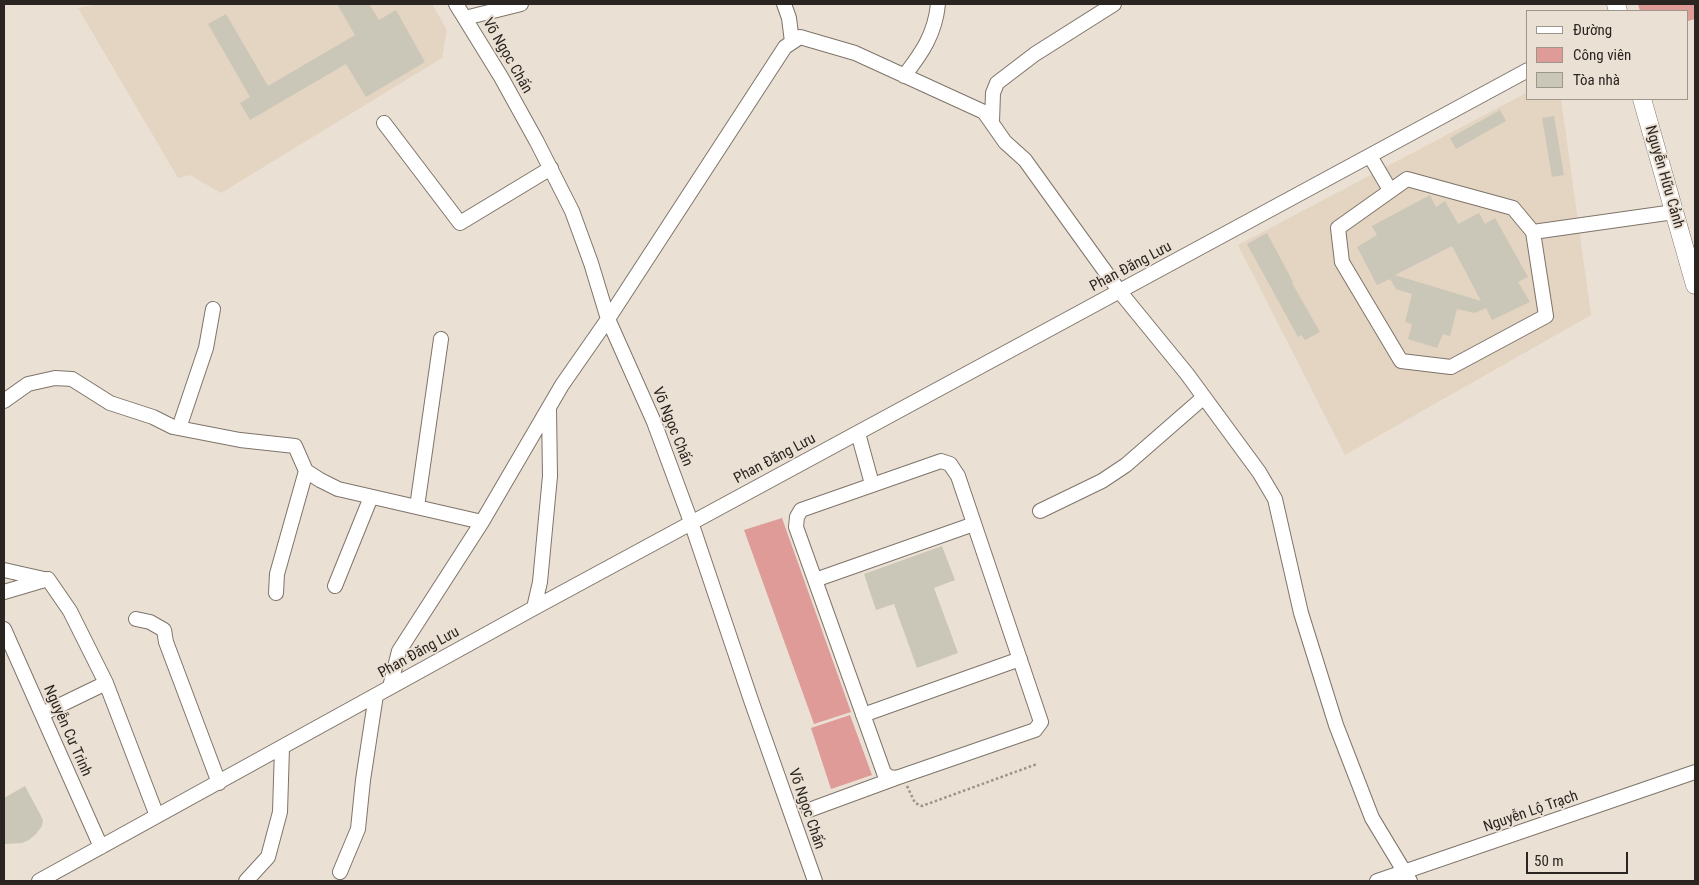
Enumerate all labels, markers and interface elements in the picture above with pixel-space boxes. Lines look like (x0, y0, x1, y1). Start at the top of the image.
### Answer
legend (1526, 10, 1689, 100)
street label: Võ Ngọc Chấn (478, 15, 536, 97)
text: Đường (1573, 21, 1612, 39)
text: Công viên (1573, 46, 1631, 64)
text: Tòa nhà (1573, 71, 1620, 89)
street label: Nguyễn Hữu Cảnh (1641, 123, 1687, 231)
street label: Phan Đăng Lưu (1087, 238, 1175, 296)
street label: Võ Ngọc Chấn (648, 385, 696, 469)
street label: Phan Đăng Lưu (731, 430, 819, 488)
street label: Phan Đăng Lưu (375, 623, 463, 683)
street label: Nguyễn Cư Trinh (39, 683, 95, 779)
street label: Võ Ngọc Chấn (784, 766, 828, 852)
street label: Nguyễn Lộ Trạch (1481, 787, 1581, 837)
scale bar (1529, 842, 1632, 874)
text: 50 m (1534, 852, 1564, 870)

